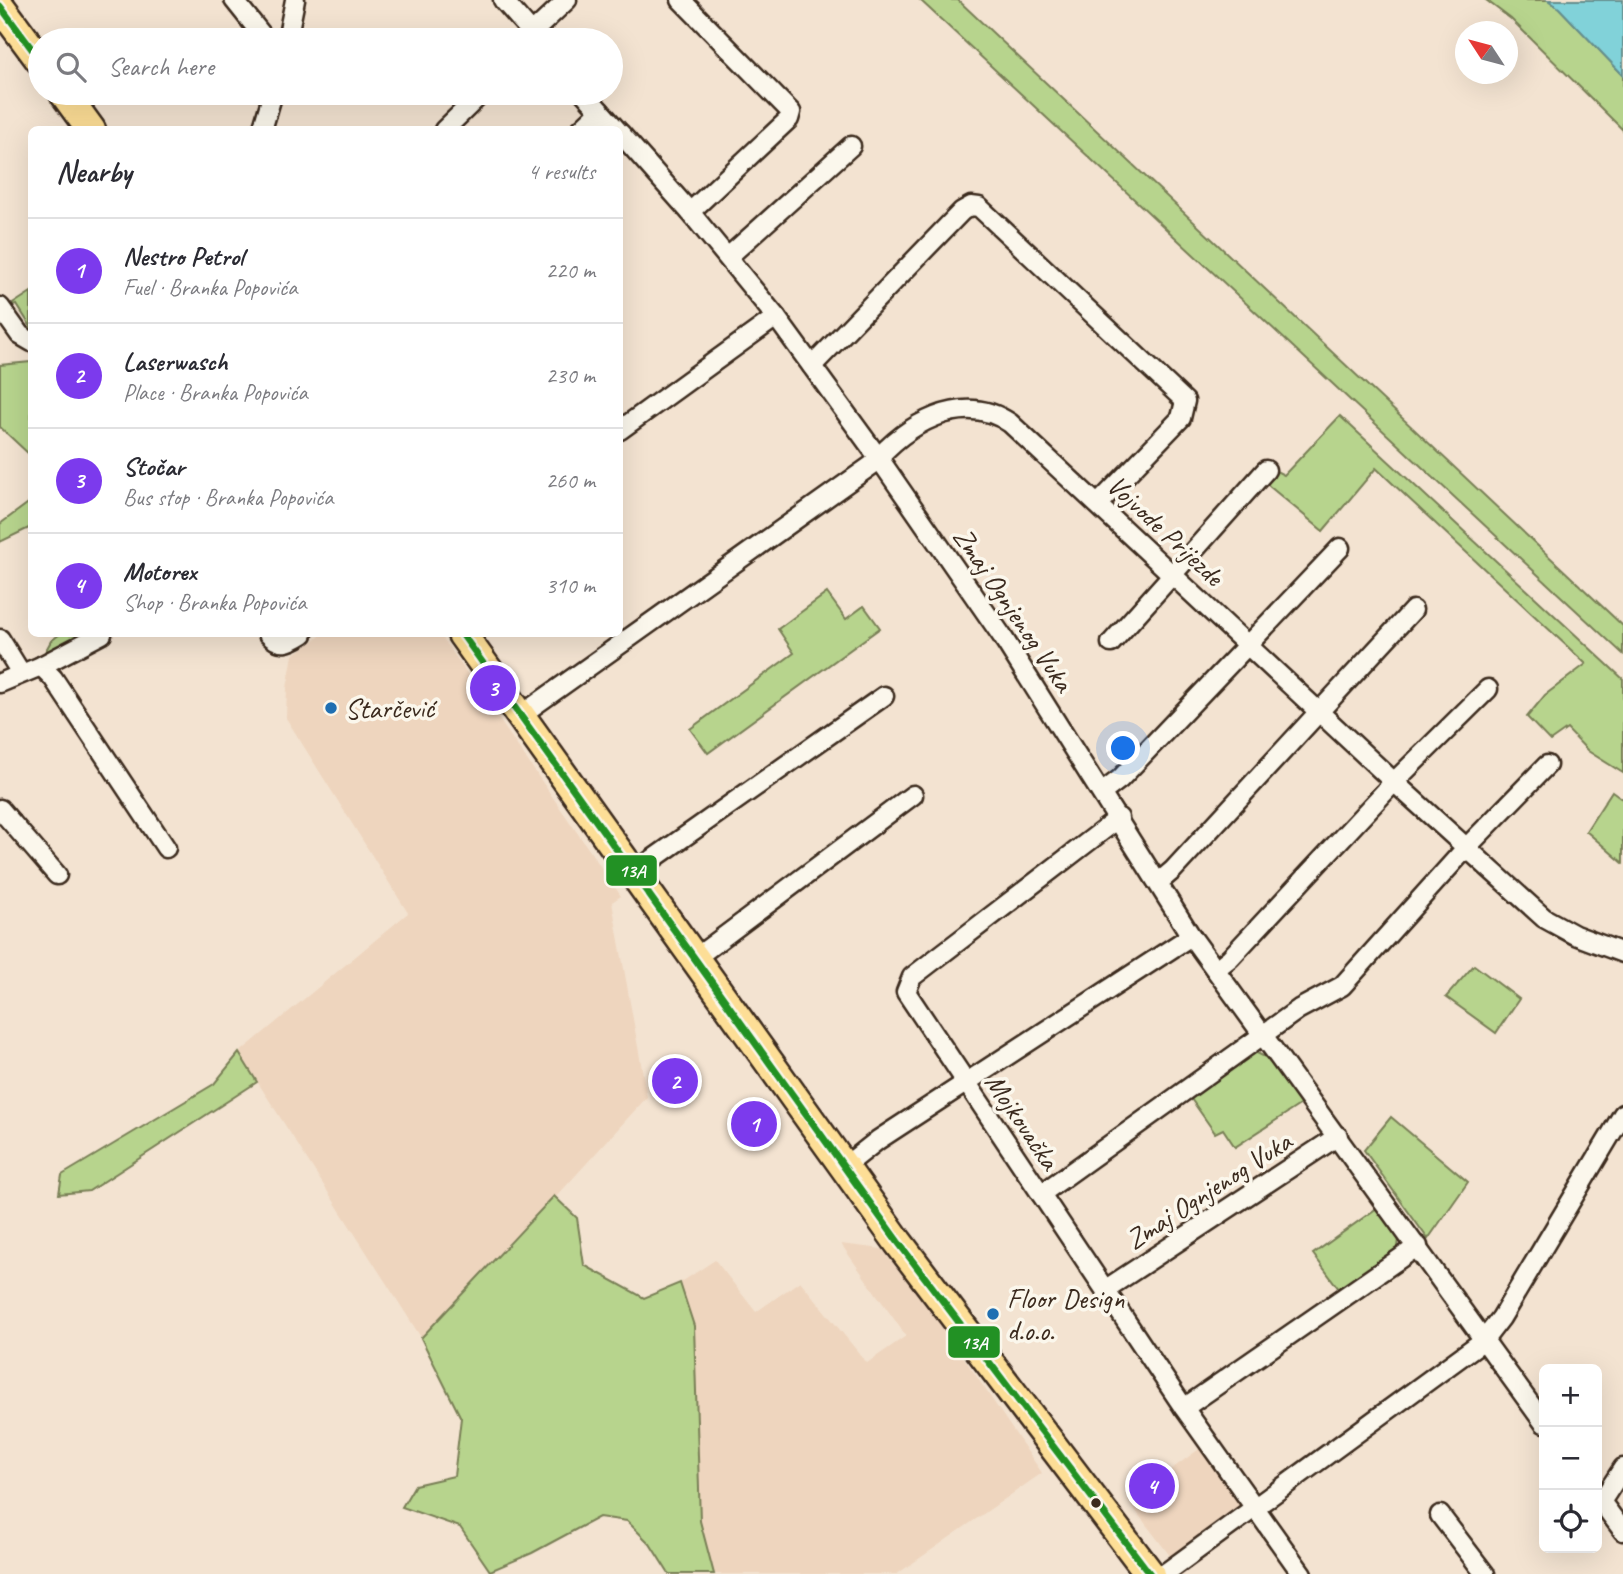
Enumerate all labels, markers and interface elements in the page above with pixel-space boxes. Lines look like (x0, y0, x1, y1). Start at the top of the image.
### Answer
north arrow (1455, 21, 1518, 84)
search box (28, 28, 623, 105)
icon: search (52, 48, 90, 86)
text: Search here (108, 50, 214, 83)
text: Nearby (56, 153, 132, 191)
text: 4 results (528, 157, 595, 186)
text: Nestro Petrol (123, 240, 244, 273)
text: 1 (74, 256, 84, 285)
text: 220 m (546, 256, 595, 285)
text: Fuel · Branka Popovića (123, 273, 297, 302)
text: Laserwasch (123, 345, 228, 378)
text: 2 (74, 361, 84, 390)
text: 230 m (546, 361, 595, 390)
text: Place · Branka Popovića (123, 378, 308, 407)
text: Stočar (123, 450, 185, 483)
text: 3 (74, 466, 84, 495)
text: 260 m (546, 466, 595, 495)
street label: Vojvode Prijezde (1100, 468, 1233, 594)
text: Bus stop · Branka Popovića (123, 483, 333, 512)
street label: Zmaj Ognjenog Vuka (946, 520, 1082, 700)
text: Motorex (123, 555, 196, 588)
text: 4 (74, 571, 84, 600)
text: 310 m (546, 571, 595, 600)
text: Shop · Branka Popovića (123, 588, 306, 617)
pin: 3 (470, 662, 516, 714)
place label: Starčević (345, 691, 438, 726)
marker: Starčević (323, 700, 339, 716)
your location (1106, 731, 1140, 765)
line badge: 13A (605, 854, 658, 887)
text: 13A (619, 859, 647, 883)
pin: 2 (652, 1055, 698, 1107)
street label: Mojkovačka (978, 1066, 1069, 1178)
pin: 1 (731, 1098, 777, 1150)
street label: Zmaj Ognjenog Vuka (1119, 1123, 1299, 1257)
place label: Floor Design d.o.o. (1007, 1281, 1125, 1348)
marker: Floor Design d.o.o. (985, 1306, 1001, 1322)
line badge: 13A (947, 1325, 1001, 1359)
text: 13A (961, 1331, 989, 1355)
map controls (1539, 1364, 1602, 1553)
button: + (1539, 1364, 1602, 1427)
button: − (1539, 1427, 1602, 1490)
pin: 4 (1129, 1460, 1175, 1512)
button: locate (1539, 1490, 1602, 1553)
unlabelled marker (1089, 1496, 1103, 1510)

